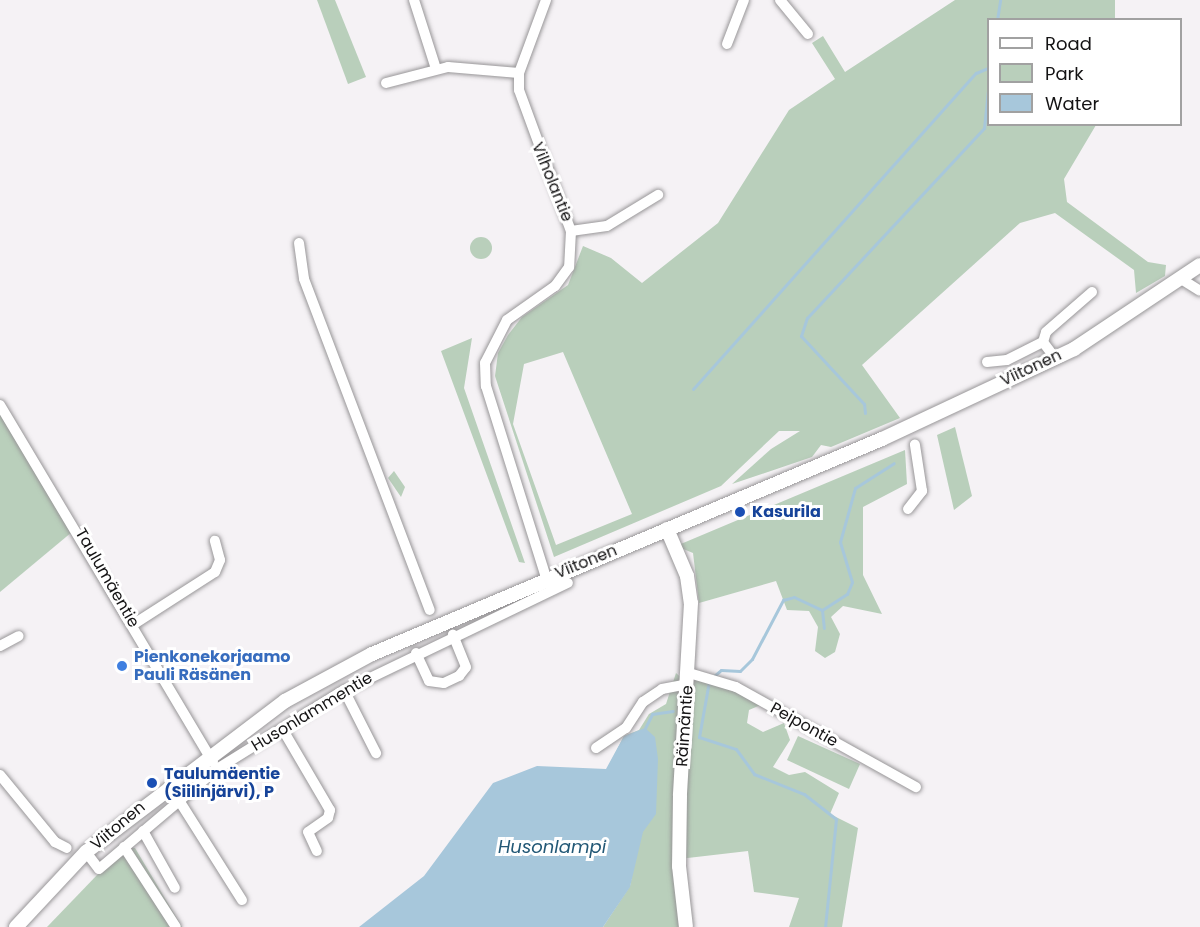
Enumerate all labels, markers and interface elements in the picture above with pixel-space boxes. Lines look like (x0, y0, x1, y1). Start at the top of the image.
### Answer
legend (987, 18, 1182, 126)
text: Road (1045, 31, 1092, 56)
text: Park (1045, 61, 1084, 86)
text: Water (1045, 91, 1099, 116)
street label: Vilholantie (527, 140, 577, 224)
street label: Viitonen (997, 346, 1065, 390)
place label: Kasurila (752, 502, 821, 522)
marker: Kasurila (733, 505, 747, 519)
street label: Taulumäentie (71, 525, 143, 631)
street label: Viitonen (552, 541, 620, 583)
place label: Pienkonekorjaamo Pauli Räsänen (134, 647, 291, 685)
marker: Pienkonekorjaamo Pauli Räsänen (115, 659, 129, 673)
street label: Husonlammentie (248, 668, 376, 756)
street label: Räimäntie (673, 685, 697, 767)
street label: Peipontie (767, 699, 841, 751)
place label: Taulumäentie (Siilinjärvi), P (164, 764, 280, 802)
marker: Taulumäentie (Siilinjärvi), P (145, 776, 159, 790)
street label: Viitonen (87, 798, 149, 854)
water label: Husonlampi (498, 836, 606, 858)

